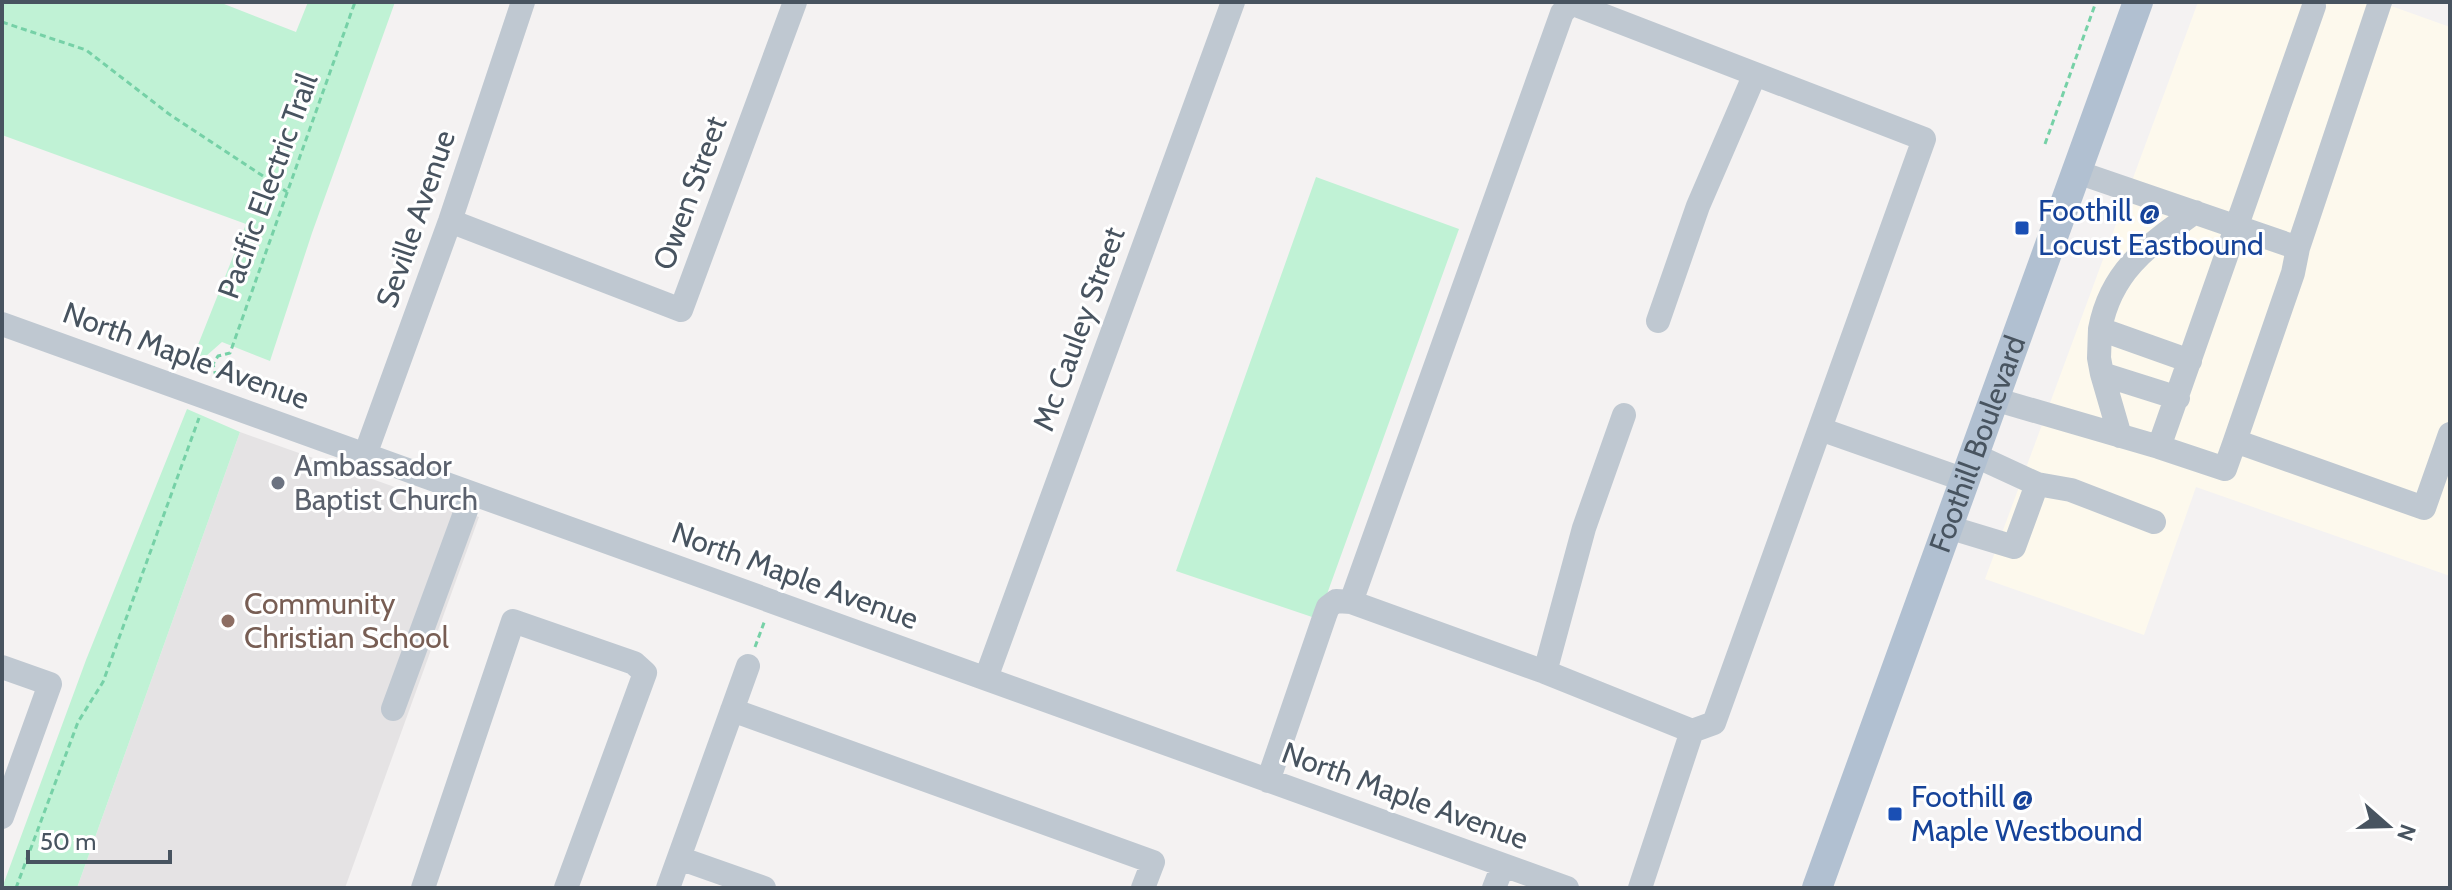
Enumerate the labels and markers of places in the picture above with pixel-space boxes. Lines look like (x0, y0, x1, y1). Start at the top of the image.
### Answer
place label: Foothill @ Locust Eastbound (2038, 192, 2264, 263)
marker: Foothill @ Locust Eastbound (2013, 219, 2031, 237)
place label: Ambassador Baptist Church (294, 447, 478, 518)
marker: Ambassador Baptist Church (269, 474, 287, 492)
place label: Community Christian School (244, 585, 449, 656)
marker: Community Christian School (219, 612, 237, 630)
place label: Foothill @ Maple Westbound (1911, 778, 2143, 849)
marker: Foothill @ Maple Westbound (1886, 805, 1904, 823)

